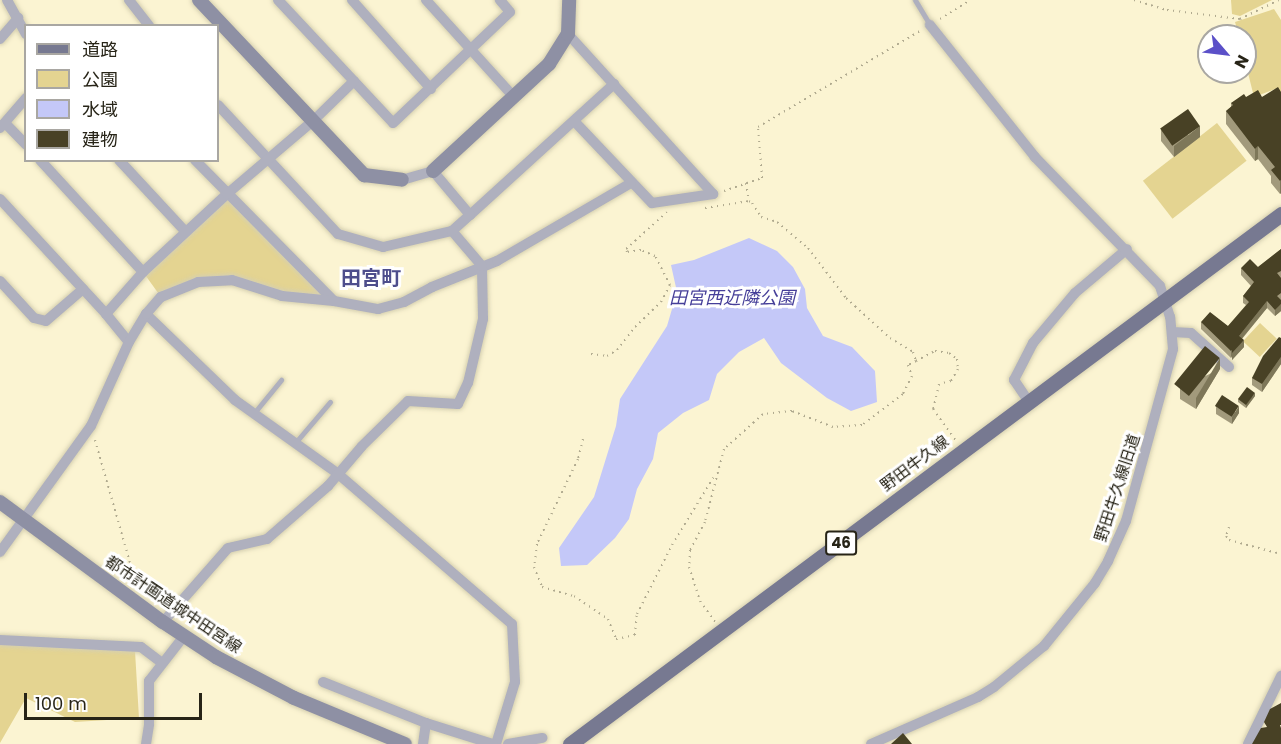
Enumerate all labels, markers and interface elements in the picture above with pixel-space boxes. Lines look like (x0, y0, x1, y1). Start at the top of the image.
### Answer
legend (24, 24, 219, 162)
north arrow (1197, 24, 1257, 84)
text: 道路 (82, 37, 118, 62)
text: N (1229, 51, 1255, 72)
text: 公園 (82, 67, 118, 92)
text: 水域 (82, 97, 118, 122)
text: 建物 (82, 127, 118, 152)
district label: 田宮町 (341, 266, 401, 290)
water label: 田宮西近隣公園 (669, 287, 795, 309)
street label: 野田牛久線 (877, 432, 953, 496)
street label: 野田牛久線旧道 (1092, 432, 1144, 544)
road number: 46 (824, 531, 858, 555)
street label: 都市計画道城中田宮線 (101, 552, 245, 658)
scale bar (27, 681, 206, 719)
text: 100 m (35, 691, 87, 716)

